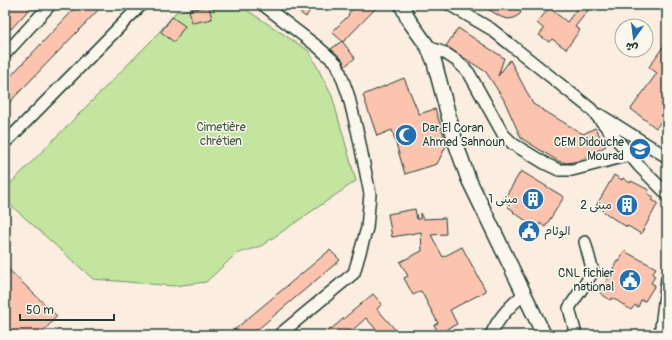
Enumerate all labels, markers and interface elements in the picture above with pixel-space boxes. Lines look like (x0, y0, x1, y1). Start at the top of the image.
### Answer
north arrow (614, 18, 654, 58)
text: ش (624, 39, 639, 55)
park label: Cimetière chrétien (196, 120, 246, 149)
place label: Dar El Coran Ahmed Sahnoun (422, 121, 505, 150)
mosque icon: Dar El Coran Ahmed Sahnoun (393, 122, 419, 148)
place label: CEM Didouche Mourad (554, 135, 624, 164)
school or university icon: CEM Didouche Mourad (627, 136, 653, 162)
building icon: مبنى 1 (520, 186, 546, 212)
place label: مبنى 1 (488, 192, 518, 207)
building icon: مبنى 2 (614, 192, 640, 218)
place label: مبنى 2 (580, 198, 612, 213)
public building icon: الوئام (516, 218, 542, 244)
place label: الوئام (544, 224, 571, 240)
place label: CNL fichier national (558, 266, 615, 295)
public building icon: CNL fichier national (617, 267, 643, 293)
scale bar (20, 296, 114, 322)
text: 50 m (26, 303, 54, 318)

